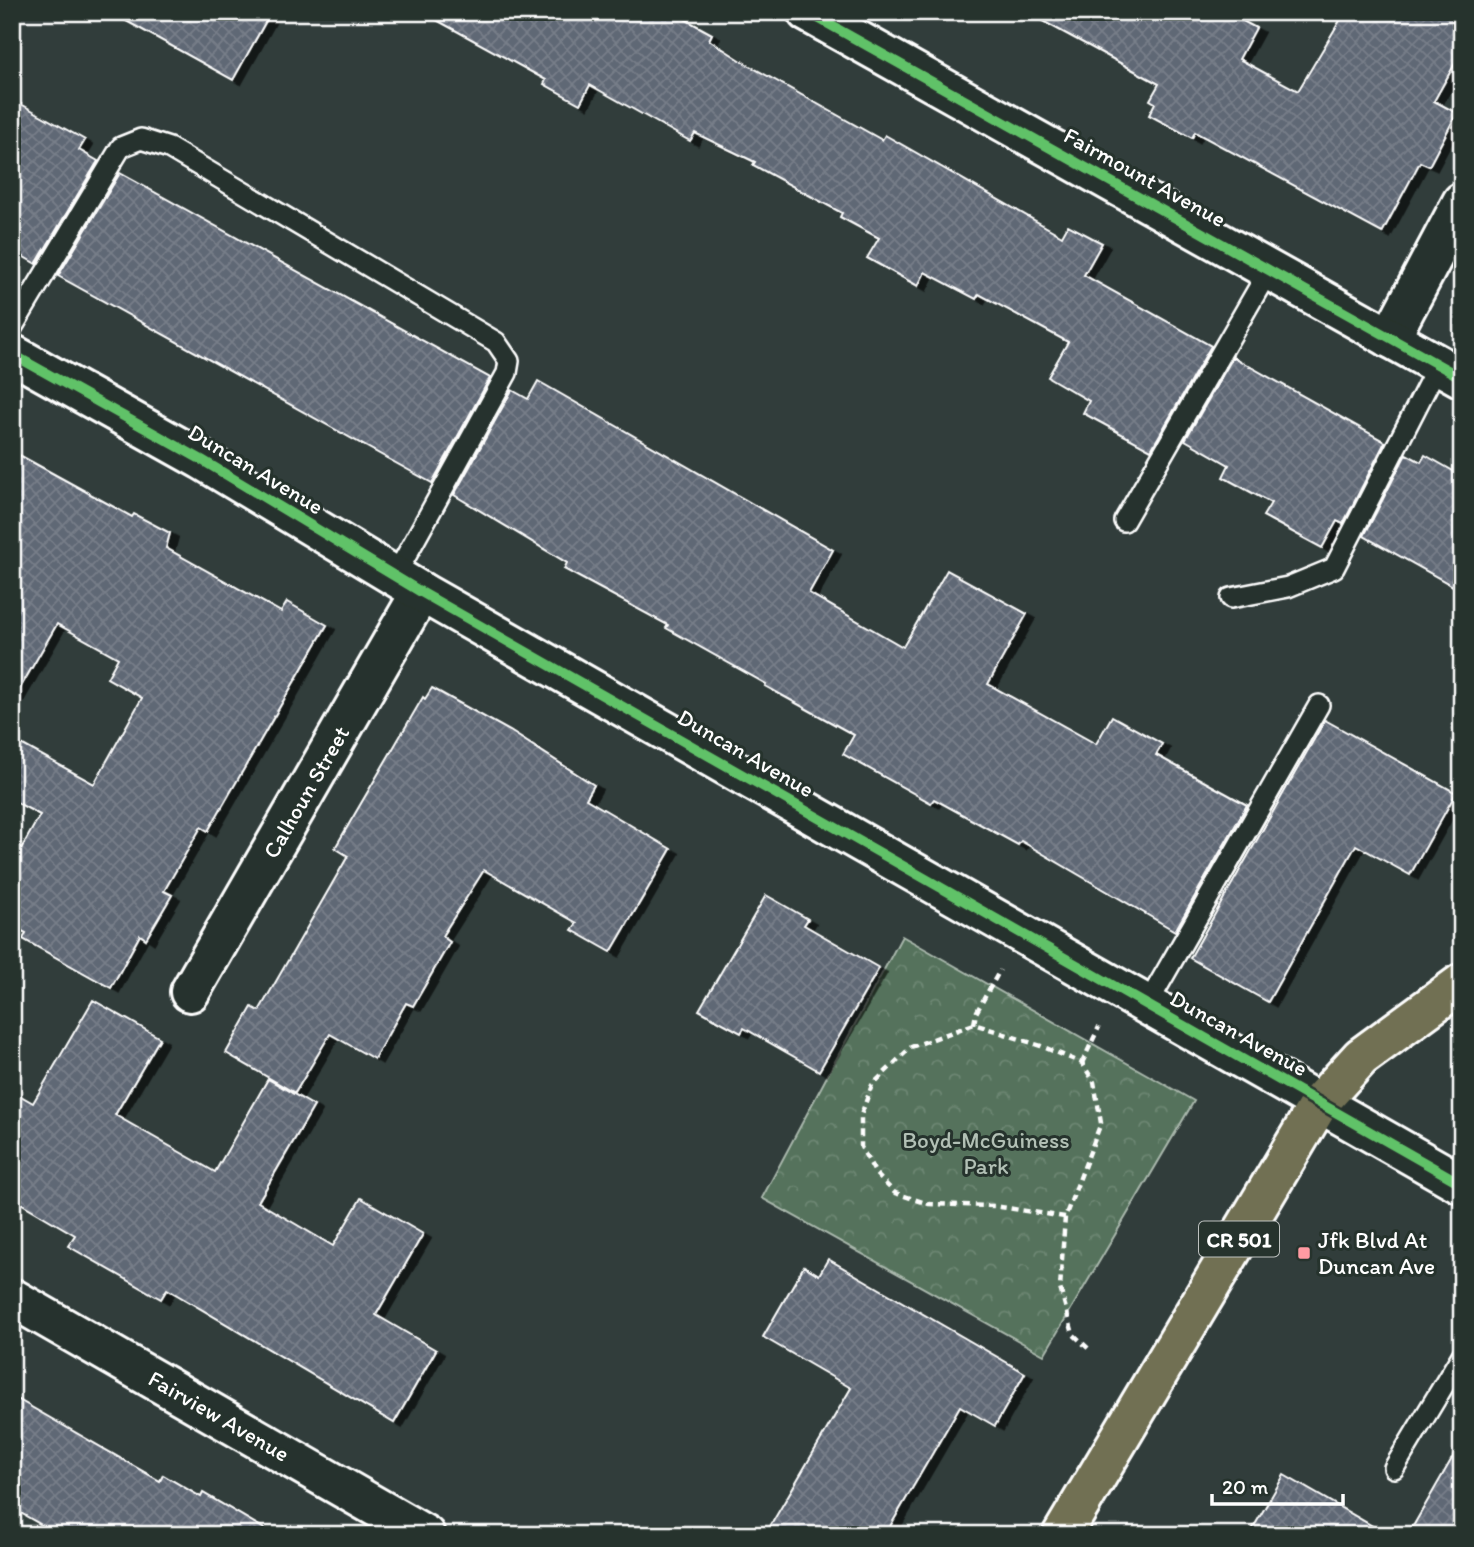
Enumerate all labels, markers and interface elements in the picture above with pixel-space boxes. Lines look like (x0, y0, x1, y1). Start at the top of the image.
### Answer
street label: Fairmount Avenue (1059, 121, 1231, 233)
street label: Duncan Avenue (183, 418, 329, 520)
street label: Duncan Avenue (673, 703, 819, 803)
street label: Calhoun Street (257, 720, 355, 863)
street label: Duncan Avenue (1165, 984, 1313, 1082)
park label: Boyd-McGuiness Park (902, 1126, 1070, 1180)
road number: CR 501 (1199, 1222, 1279, 1256)
place label: Jfk Blvd At Duncan Ave (1318, 1226, 1435, 1280)
marker: Jfk Blvd At Duncan Ave (1296, 1245, 1312, 1261)
street label: Fairview Avenue (143, 1364, 295, 1468)
scale bar (1212, 1463, 1343, 1507)
text: 20 m (1222, 1474, 1269, 1499)

